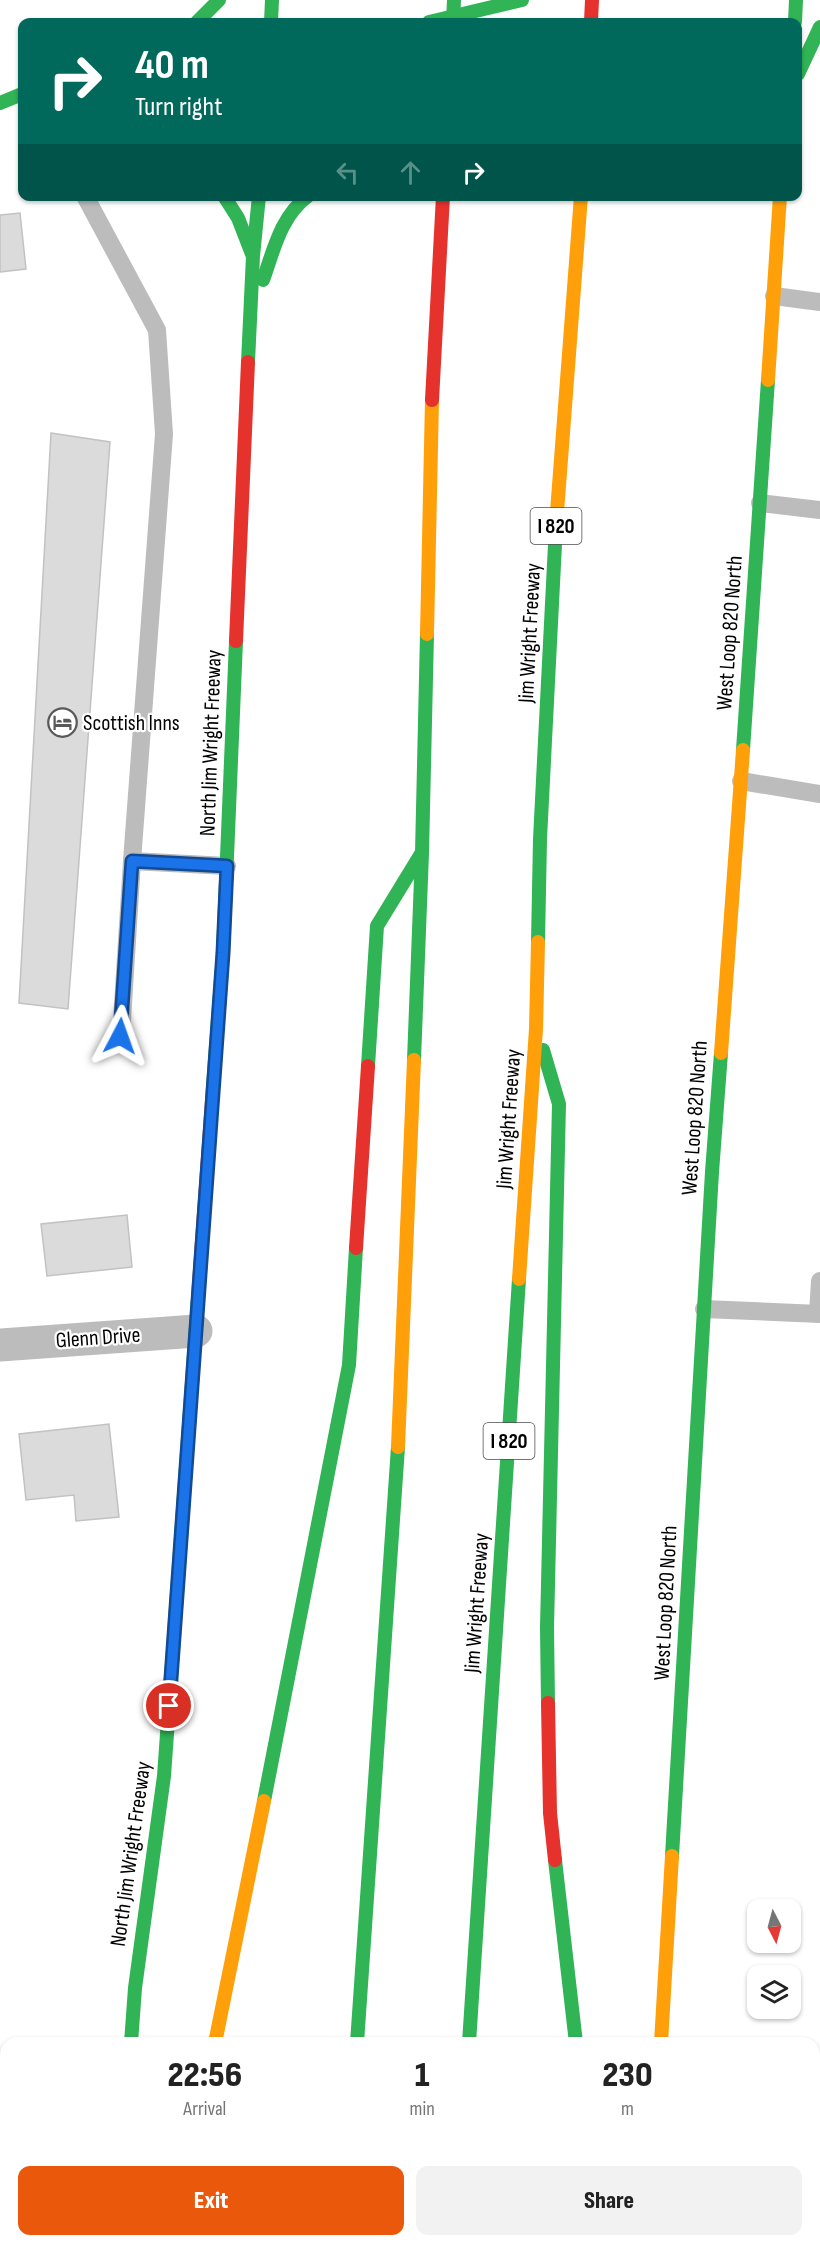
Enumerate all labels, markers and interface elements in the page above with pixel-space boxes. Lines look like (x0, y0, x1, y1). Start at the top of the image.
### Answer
text: 40 m (135, 40, 209, 91)
icon: right (36, 42, 114, 120)
text: Turn right (135, 91, 222, 123)
icon: left (331, 156, 364, 189)
icon: ahead (394, 156, 427, 189)
icon: right (457, 156, 490, 189)
road number: I 820 (530, 508, 582, 544)
street label: West Loop 820 North (711, 555, 749, 711)
street label: Jim Wright Freeway (513, 562, 547, 705)
street label: North Jim Wright Freeway (194, 649, 228, 837)
hotel icon: Scottish Inns (46, 707, 78, 739)
place label: Scottish Inns (83, 710, 180, 737)
position arrow (88, 1004, 152, 1068)
street label: West Loop 820 North (676, 1040, 714, 1196)
street label: Jim Wright Freeway (491, 1048, 527, 1191)
street label: Glenn Drive (55, 1322, 141, 1354)
road number: I 820 (484, 1423, 534, 1459)
street label: West Loop 820 North (648, 1525, 684, 1681)
street label: Jim Wright Freeway (459, 1532, 495, 1675)
pin (143, 1680, 194, 1731)
icon: arrive (152, 1689, 185, 1722)
street label: North Jim Wright Freeway (105, 1759, 157, 1948)
north arrow (747, 1899, 801, 1953)
map controls (747, 1899, 801, 2019)
button: layers (747, 1965, 801, 2019)
text: 22:56 (167, 2054, 242, 2097)
text: 1 (415, 2054, 430, 2097)
text: 230 (602, 2054, 653, 2097)
text: Arrival (183, 2097, 226, 2121)
text: min (410, 2097, 435, 2121)
text: m (621, 2097, 634, 2121)
button: Exit (18, 2166, 404, 2235)
button: Share (416, 2166, 802, 2235)

